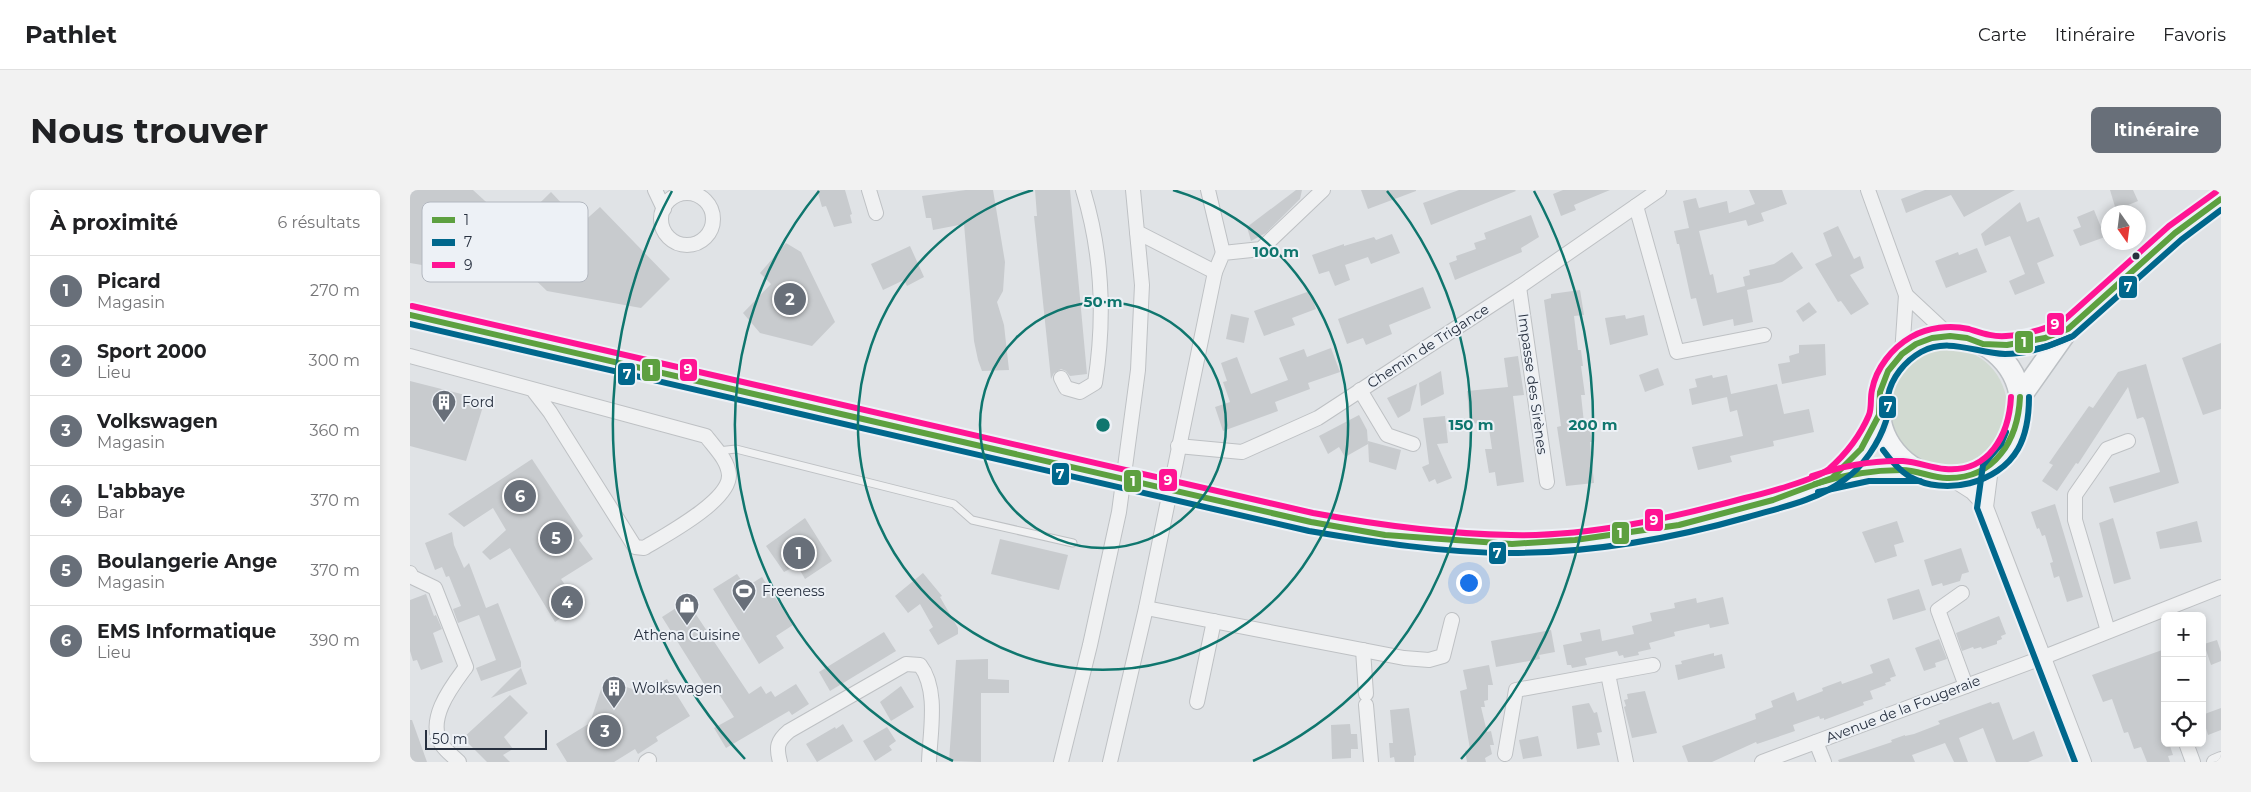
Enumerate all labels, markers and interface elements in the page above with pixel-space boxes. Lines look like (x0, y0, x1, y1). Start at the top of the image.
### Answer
text: Pathlet (25, 20, 117, 49)
text: Carte (1978, 24, 2027, 46)
text: Itinéraire (2055, 24, 2135, 46)
text: Favoris (2163, 24, 2226, 46)
button: Itinéraire (2091, 107, 2221, 153)
text: Nous trouver (30, 109, 268, 152)
legend (422, 202, 588, 282)
north arrow (2101, 205, 2146, 250)
text: À proximité (50, 210, 178, 235)
text: 1 (464, 211, 469, 229)
text: 6 résultats (278, 213, 360, 232)
text: 7 (464, 233, 472, 251)
text: 100 m (1253, 242, 1299, 261)
unlabelled marker (2131, 251, 2141, 261)
text: 9 (464, 256, 473, 274)
text: Picard (97, 270, 161, 293)
line badge: 7 (2118, 275, 2138, 299)
text: 7 (2124, 278, 2133, 296)
pin: 2 (774, 280, 806, 318)
text: 1 (63, 281, 69, 300)
text: 270 m (310, 281, 360, 300)
text: 50 m (1083, 292, 1123, 311)
text: Magasin (97, 293, 165, 312)
street label: Chemin de Trigance (1364, 300, 1492, 392)
street label: Impasse des Sirènes (1514, 312, 1552, 456)
line badge: 9 (2046, 312, 2065, 336)
text: 9 (2051, 315, 2060, 333)
line badge: 1 (2014, 330, 2034, 354)
text: 1 (2021, 333, 2027, 351)
text: Sport 2000 (97, 340, 207, 363)
text: 2 (61, 351, 71, 370)
text: 300 m (309, 351, 360, 370)
line badge: 1 (641, 358, 661, 382)
line badge: 9 (679, 358, 698, 382)
text: 9 (684, 360, 693, 378)
text: 1 (648, 361, 654, 379)
line badge: 7 (617, 362, 636, 386)
text: Lieu (97, 363, 131, 382)
text: 7 (623, 365, 632, 383)
building icon: Ford (431, 389, 457, 423)
place label: Ford (462, 393, 494, 411)
line badge: 7 (1878, 395, 1897, 419)
text: 7 (1884, 398, 1893, 416)
text: Volkswagen (97, 410, 218, 433)
text: 150 m (1449, 415, 1493, 434)
text: 200 m (1568, 415, 1618, 434)
centre of rings (1094, 416, 1112, 434)
text: 3 (61, 421, 71, 440)
text: 360 m (309, 421, 360, 440)
text: Magasin (97, 433, 165, 452)
line badge: 7 (1051, 462, 1070, 486)
text: 7 (1056, 465, 1065, 483)
line badge: 9 (1158, 468, 1178, 492)
line badge: 1 (1123, 469, 1142, 493)
text: 9 (1164, 471, 1173, 489)
text: 1 (1130, 472, 1136, 490)
pin: 6 (504, 477, 536, 515)
text: L'abbaye (97, 480, 185, 503)
text: 4 (60, 491, 72, 510)
text: 370 m (310, 491, 360, 510)
text: Bar (97, 503, 125, 522)
line badge: 9 (1644, 508, 1664, 532)
text: 9 (1650, 511, 1659, 529)
pin: 5 (540, 519, 572, 557)
line badge: 1 (1611, 521, 1630, 545)
text: 1 (1617, 524, 1623, 542)
pin: 1 (783, 534, 815, 572)
line badge: 7 (1488, 541, 1507, 565)
text: 7 (1493, 544, 1502, 562)
text: Boulangerie Ange (97, 550, 277, 573)
text: 5 (61, 561, 71, 580)
text: 370 m (310, 561, 360, 580)
your location (1456, 570, 1482, 596)
text: Magasin (97, 573, 165, 592)
sports icon: Freeness (731, 578, 757, 612)
place label: Freeness (762, 582, 825, 600)
pin: 4 (551, 583, 583, 621)
shop icon: Athena Cuisine (674, 592, 700, 626)
map controls (2161, 612, 2206, 747)
button: + (2161, 612, 2206, 657)
text: EMS Informatique (97, 620, 276, 643)
place label: Athena Cuisine (634, 626, 740, 644)
text: 6 (61, 631, 71, 650)
text: 390 m (309, 631, 360, 650)
text: Lieu (97, 643, 131, 662)
button: − (2161, 657, 2206, 702)
street label: Avenue de la Fougeraie (1823, 671, 1983, 747)
building icon: Wolkswagen (601, 675, 627, 709)
place label: Wolkswagen (632, 679, 722, 697)
button: locate (2161, 702, 2206, 747)
pin: 3 (589, 712, 621, 750)
scale bar (425, 727, 548, 750)
text: 50 m (432, 730, 468, 748)

